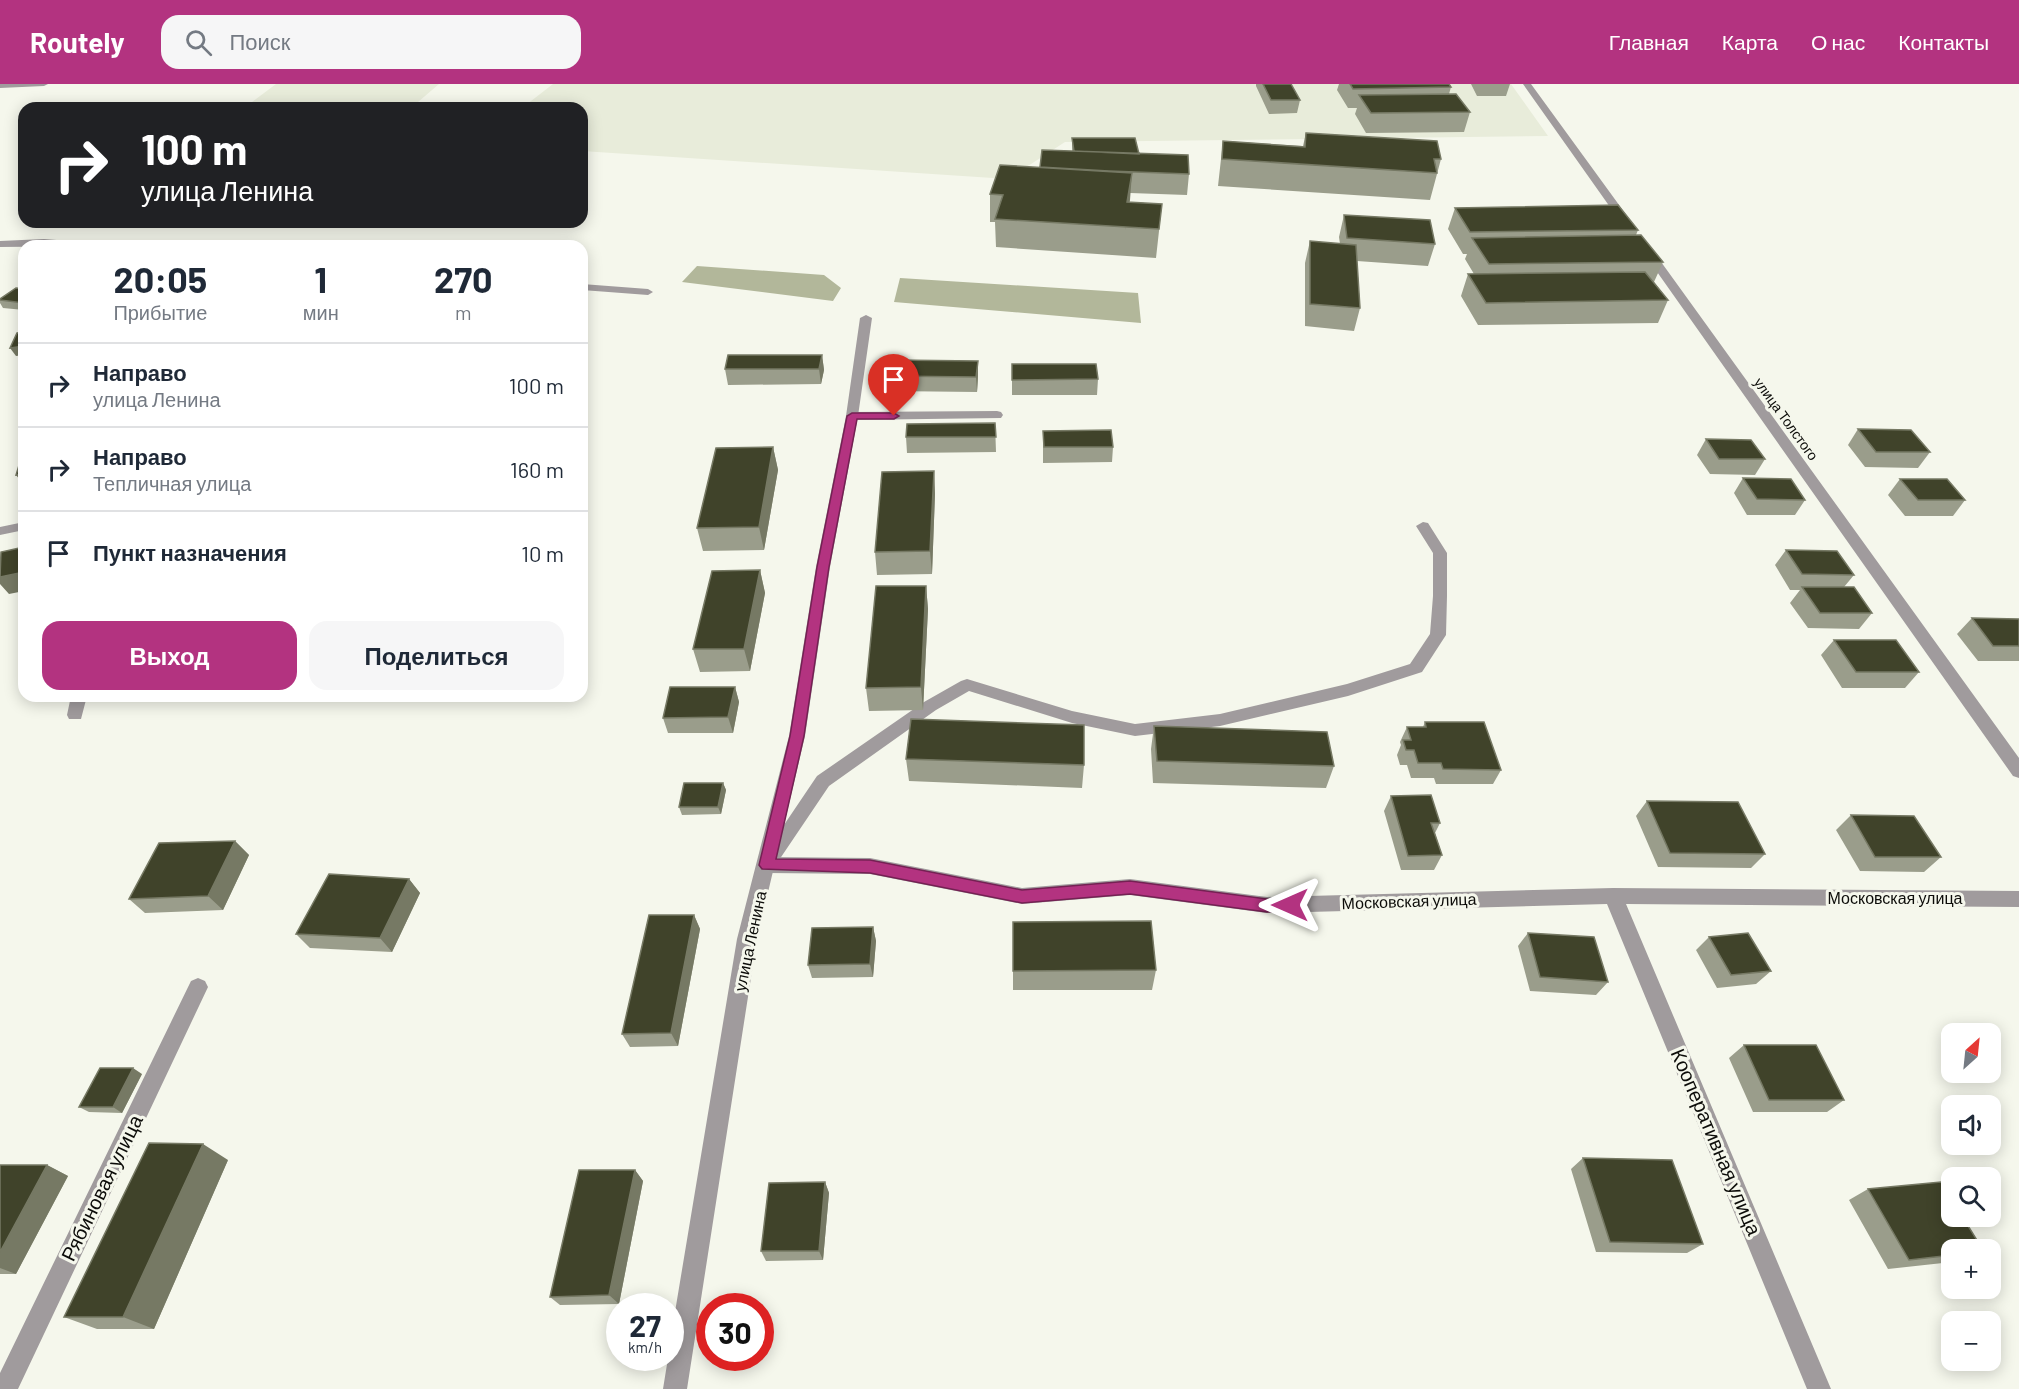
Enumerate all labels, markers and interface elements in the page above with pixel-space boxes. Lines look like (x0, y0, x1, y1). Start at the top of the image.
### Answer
search box (161, 15, 581, 69)
text: Routely (30, 25, 125, 59)
icon: search (182, 26, 215, 59)
text: Поиск (230, 28, 291, 54)
text: Главная (1609, 29, 1689, 54)
text: Карта (1722, 29, 1778, 54)
text: О нас (1811, 29, 1865, 54)
text: Контакты (1898, 29, 1989, 54)
text: 100 m (141, 123, 247, 173)
icon: right (42, 126, 120, 204)
text: улица Ленина (141, 174, 313, 206)
text: 20:05 (114, 257, 207, 300)
text: 1 (314, 257, 327, 300)
text: 270 (434, 257, 493, 300)
text: Прибытие (113, 300, 207, 324)
text: мин (303, 300, 339, 324)
text: m (455, 300, 472, 324)
pin (868, 354, 919, 416)
text: Направо (93, 359, 187, 385)
icon: arrive (877, 363, 910, 396)
icon: right (42, 369, 75, 402)
text: 100 m (509, 372, 564, 398)
street label: улица Толстого (1751, 374, 1822, 464)
text: улица Ленина (93, 387, 221, 411)
text: Направо (93, 443, 187, 469)
icon: right (42, 453, 75, 486)
text: 160 m (510, 456, 564, 482)
text: Тепличная улица (93, 471, 251, 495)
icon: arrive (42, 537, 75, 570)
text: Пункт назначения (93, 539, 287, 565)
text: 10 m (521, 540, 564, 566)
button: Выход (42, 621, 297, 690)
button: Поделиться (309, 621, 564, 690)
position arrow (1258, 873, 1322, 937)
street label: Московская улица (1828, 888, 1963, 907)
street label: улица Ленина (730, 889, 769, 993)
street label: Московская улица (1341, 889, 1477, 912)
north arrow (1941, 1023, 2001, 1083)
map controls (1941, 1023, 2001, 1371)
street label: Кооперативная улица (1667, 1045, 1767, 1239)
button: sound (1941, 1095, 2001, 1155)
street label: Рябиновая улица (55, 1110, 147, 1265)
button: search (1941, 1167, 2001, 1227)
button: + (1941, 1239, 2001, 1299)
speed limit sign: 30 (696, 1293, 774, 1371)
text: 27 (629, 1307, 661, 1343)
button: − (1941, 1311, 2001, 1371)
text: km/h (628, 1338, 662, 1356)

